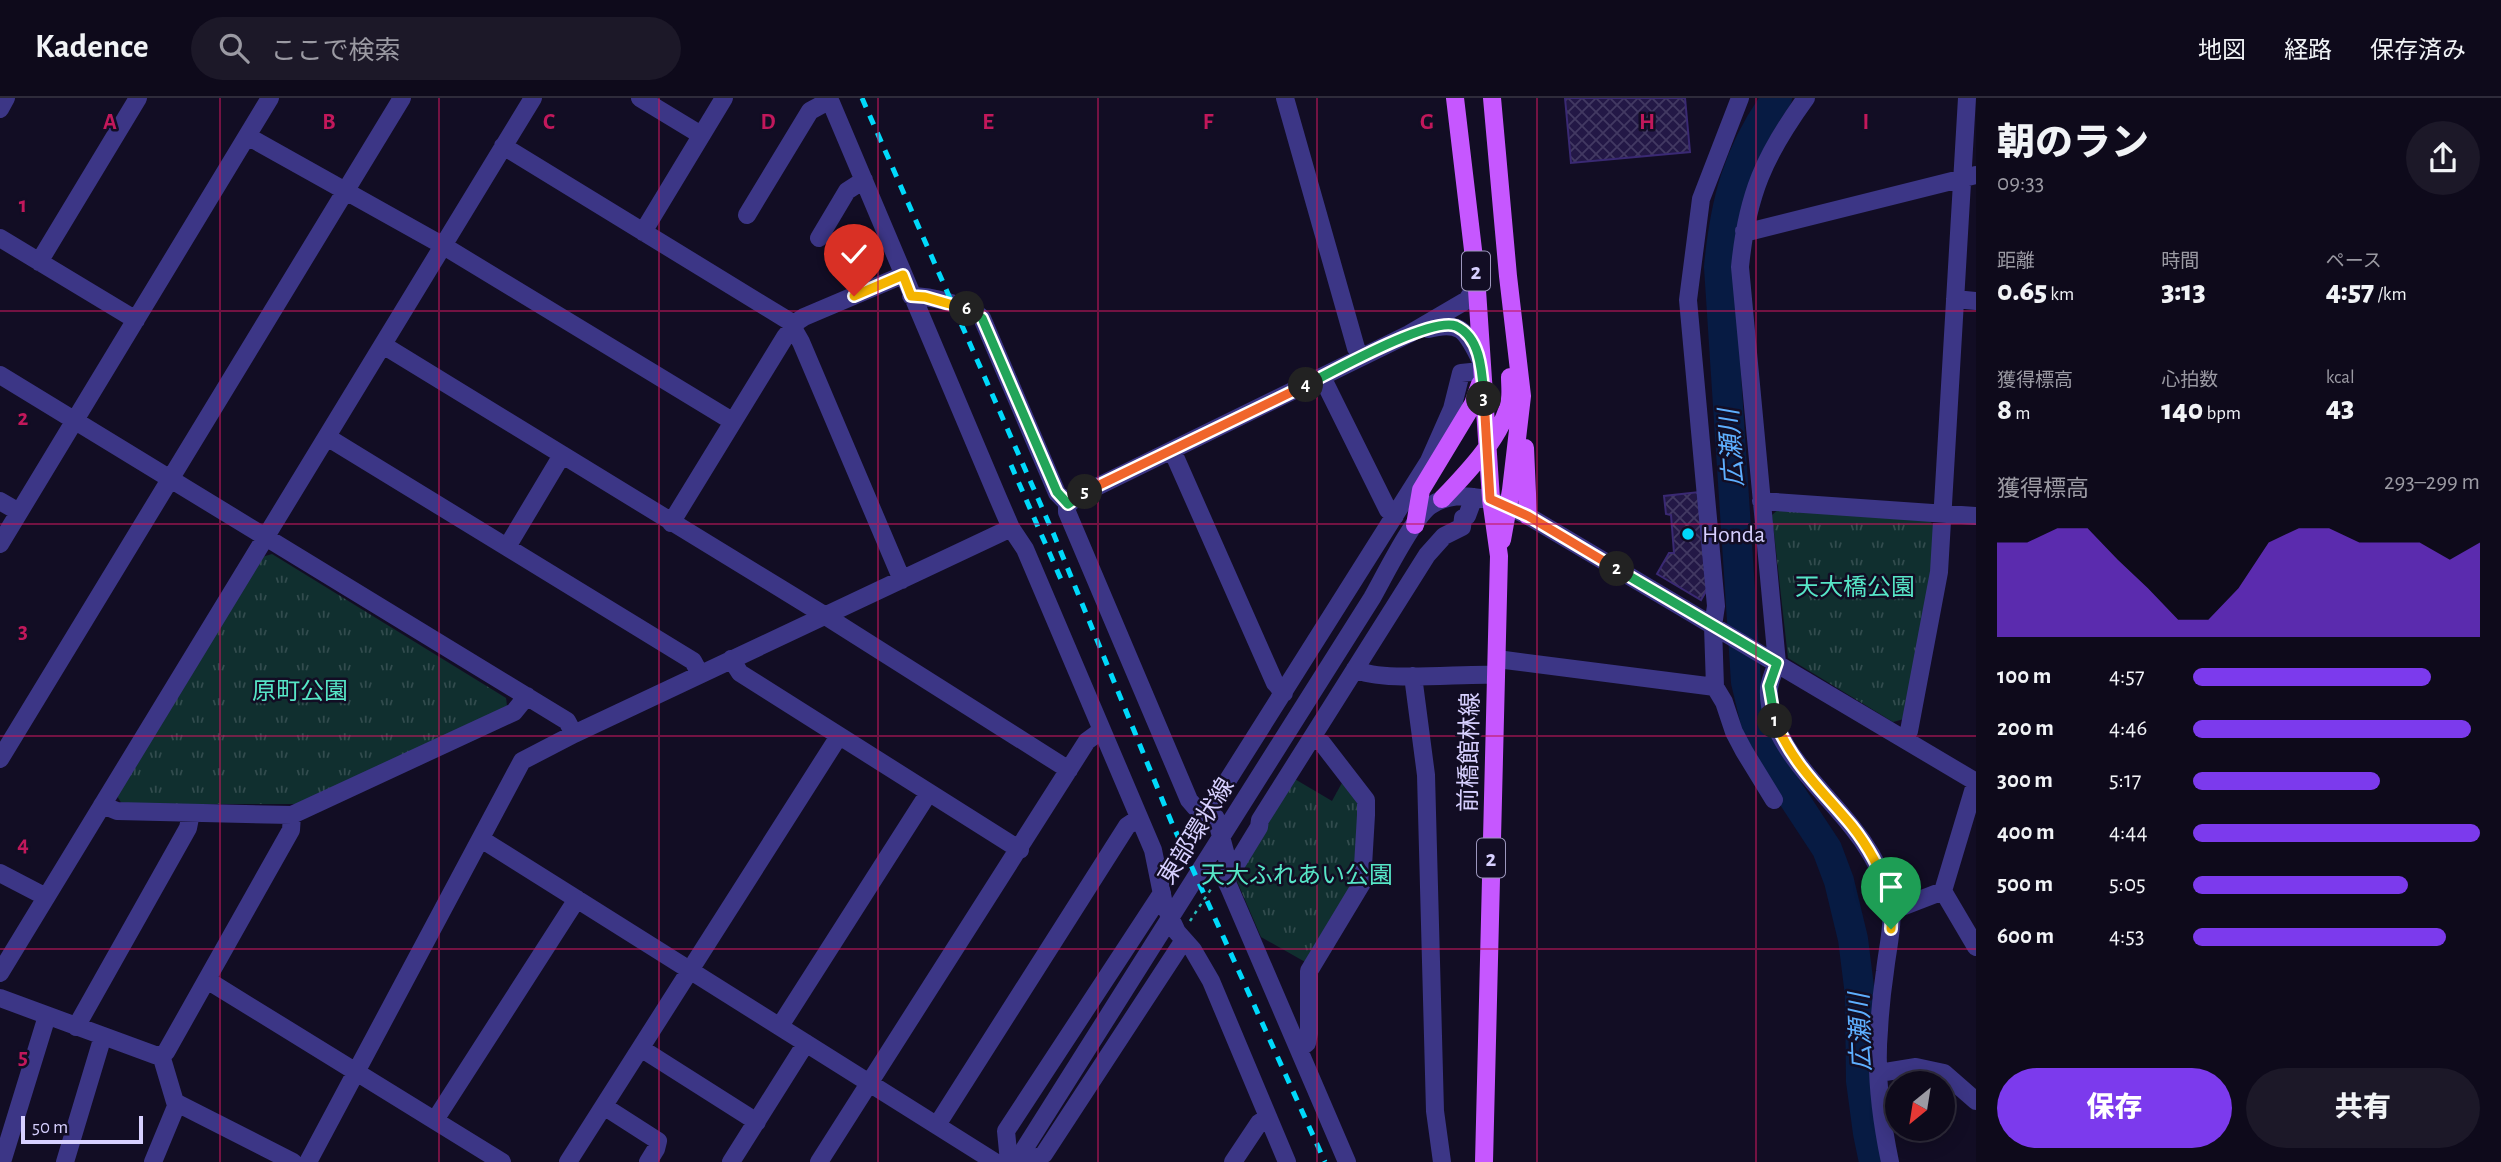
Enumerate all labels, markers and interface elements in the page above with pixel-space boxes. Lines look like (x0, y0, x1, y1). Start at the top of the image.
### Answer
search box (191, 17, 681, 80)
icon: search (215, 29, 253, 67)
text: Kadence (35, 31, 149, 64)
text: ここで検索 (271, 38, 401, 64)
text: 地図 (2198, 39, 2246, 63)
text: 経路 (2284, 39, 2332, 63)
text: 保存済み (2370, 39, 2466, 63)
text: A (103, 111, 117, 134)
text: B (322, 111, 336, 134)
text: C (543, 111, 555, 134)
text: D (760, 111, 776, 134)
text: E (982, 111, 994, 134)
text: F (1203, 111, 1214, 134)
text: G (1420, 111, 1434, 134)
text: H (1639, 111, 1655, 134)
text: I (1863, 111, 1869, 134)
button: share (2406, 121, 2480, 195)
text: 朝のラン (1997, 125, 2149, 163)
text: 09:33 (1997, 172, 2044, 195)
text: 1 (19, 194, 27, 217)
pin (824, 224, 884, 296)
icon: check (835, 235, 873, 273)
road number: 2 (1462, 252, 1490, 290)
text: 距離 (1997, 252, 2035, 271)
text: 時間 (2161, 252, 2199, 271)
text: ペース (2326, 252, 2382, 271)
text: 0.65 (1997, 276, 2047, 306)
text: 3:13 (2161, 276, 2206, 306)
text: 4:57 (2326, 276, 2374, 306)
text: km (2047, 285, 2074, 304)
text: /km (2374, 285, 2407, 304)
pin: 6 (950, 292, 984, 326)
text: 6 (962, 299, 971, 318)
pin: 4 (1288, 368, 1324, 402)
text: kcal (2326, 368, 2355, 387)
text: 獲得標高 (1997, 371, 2073, 390)
text: 心拍数 (2161, 371, 2218, 390)
text: 4 (1301, 375, 1310, 394)
pin: 3 (1466, 382, 1502, 416)
text: 3 (1479, 389, 1488, 408)
text: 43 (2326, 392, 2354, 422)
text: 8 (1997, 395, 2012, 425)
text: 140 (2161, 395, 2203, 425)
text: m (2012, 404, 2030, 423)
text: bpm (2203, 404, 2241, 423)
water label: 広瀬川 (1715, 405, 1748, 488)
text: 2 (18, 407, 29, 430)
text: 293–299 m (2384, 471, 2480, 494)
pin: 5 (1068, 474, 1102, 510)
text: 獲得標高 (1997, 478, 2089, 501)
text: 5 (1080, 482, 1089, 501)
place label: Honda (1702, 523, 1765, 547)
marker: Honda (1680, 526, 1696, 542)
pin: 2 (1600, 552, 1634, 587)
text: 2 (1612, 559, 1621, 578)
park label: 天大橋公園 (1795, 574, 1915, 600)
text: 3 (18, 620, 28, 643)
text: 100 m (1997, 665, 2051, 688)
text: 4:57 (2109, 665, 2145, 688)
park label: 原町公園 (252, 679, 348, 704)
street label: 前橋館林線 (1455, 692, 1483, 812)
pin: 1 (1758, 704, 1792, 738)
text: 1 (1771, 711, 1778, 730)
text: 200 m (1997, 717, 2054, 740)
text: 4:46 (2109, 717, 2147, 740)
text: 300 m (1997, 769, 2053, 792)
text: 5:17 (2109, 769, 2141, 792)
street label: 東部環状線 (1153, 773, 1239, 889)
text: 400 m (1997, 821, 2055, 844)
text: 4:44 (2109, 821, 2147, 844)
text: 4 (17, 833, 29, 856)
road number: 2 (1477, 838, 1505, 878)
pin (1861, 857, 1921, 929)
park label: 天大ふれあい公園 (1201, 863, 1393, 888)
icon: arrive (1872, 868, 1910, 906)
text: 500 m (1997, 873, 2053, 896)
text: 5:05 (2109, 873, 2146, 896)
text: 600 m (1997, 925, 2054, 948)
text: 4:53 (2109, 925, 2144, 948)
water label: 広瀬川 (1846, 990, 1875, 1071)
text: 5 (18, 1046, 28, 1069)
button: 保存 (1997, 1068, 2232, 1148)
button: 共有 (2246, 1068, 2480, 1148)
north arrow (1885, 1071, 1955, 1141)
map controls (1885, 1071, 1955, 1141)
scale bar (21, 1113, 144, 1145)
text: 50 m (32, 1118, 68, 1137)

